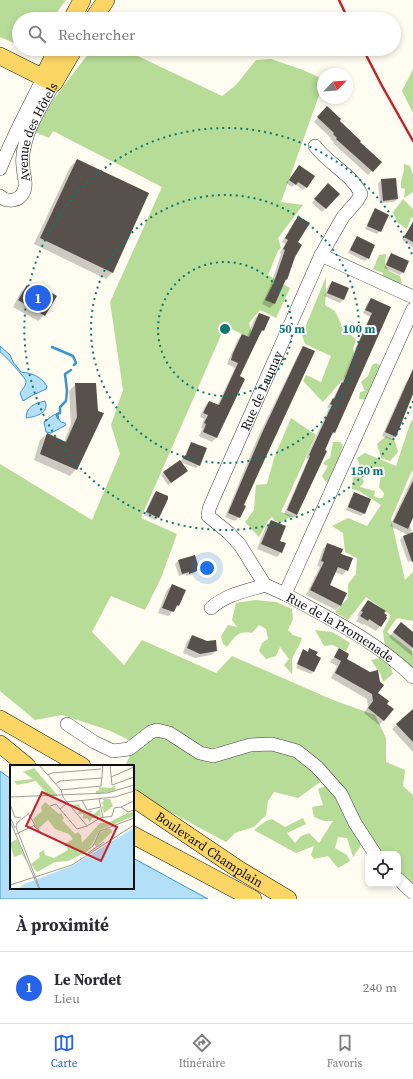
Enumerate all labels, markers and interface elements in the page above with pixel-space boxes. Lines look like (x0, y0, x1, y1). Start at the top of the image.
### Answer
search box (12, 12, 401, 56)
icon: search (26, 23, 48, 45)
text: Rechercher (58, 24, 135, 45)
north arrow (317, 68, 353, 104)
street label: Avenue des Hôtels (14, 79, 62, 183)
pin: 1 (25, 283, 51, 313)
text: 50 m (279, 321, 305, 337)
text: 100 m (343, 321, 376, 337)
centre of rings (218, 322, 232, 336)
street label: Rue de Launay (237, 348, 287, 433)
text: 150 m (351, 463, 384, 479)
your location (197, 558, 217, 578)
street label: Rue de la Promenade (283, 589, 398, 666)
inset map (10, 765, 134, 889)
street label: Boulevard Champlain (152, 808, 266, 891)
map controls (365, 851, 401, 887)
button: locate (365, 851, 401, 887)
text: À proximité (16, 913, 109, 937)
text: Le Nordet (54, 969, 121, 990)
text: 1 (25, 979, 33, 996)
text: 240 m (363, 979, 397, 996)
text: Lieu (54, 990, 80, 1007)
tab: Carte (51, 1032, 77, 1071)
tab: Itinéraire (179, 1032, 225, 1071)
tab: Favoris (327, 1032, 362, 1071)

